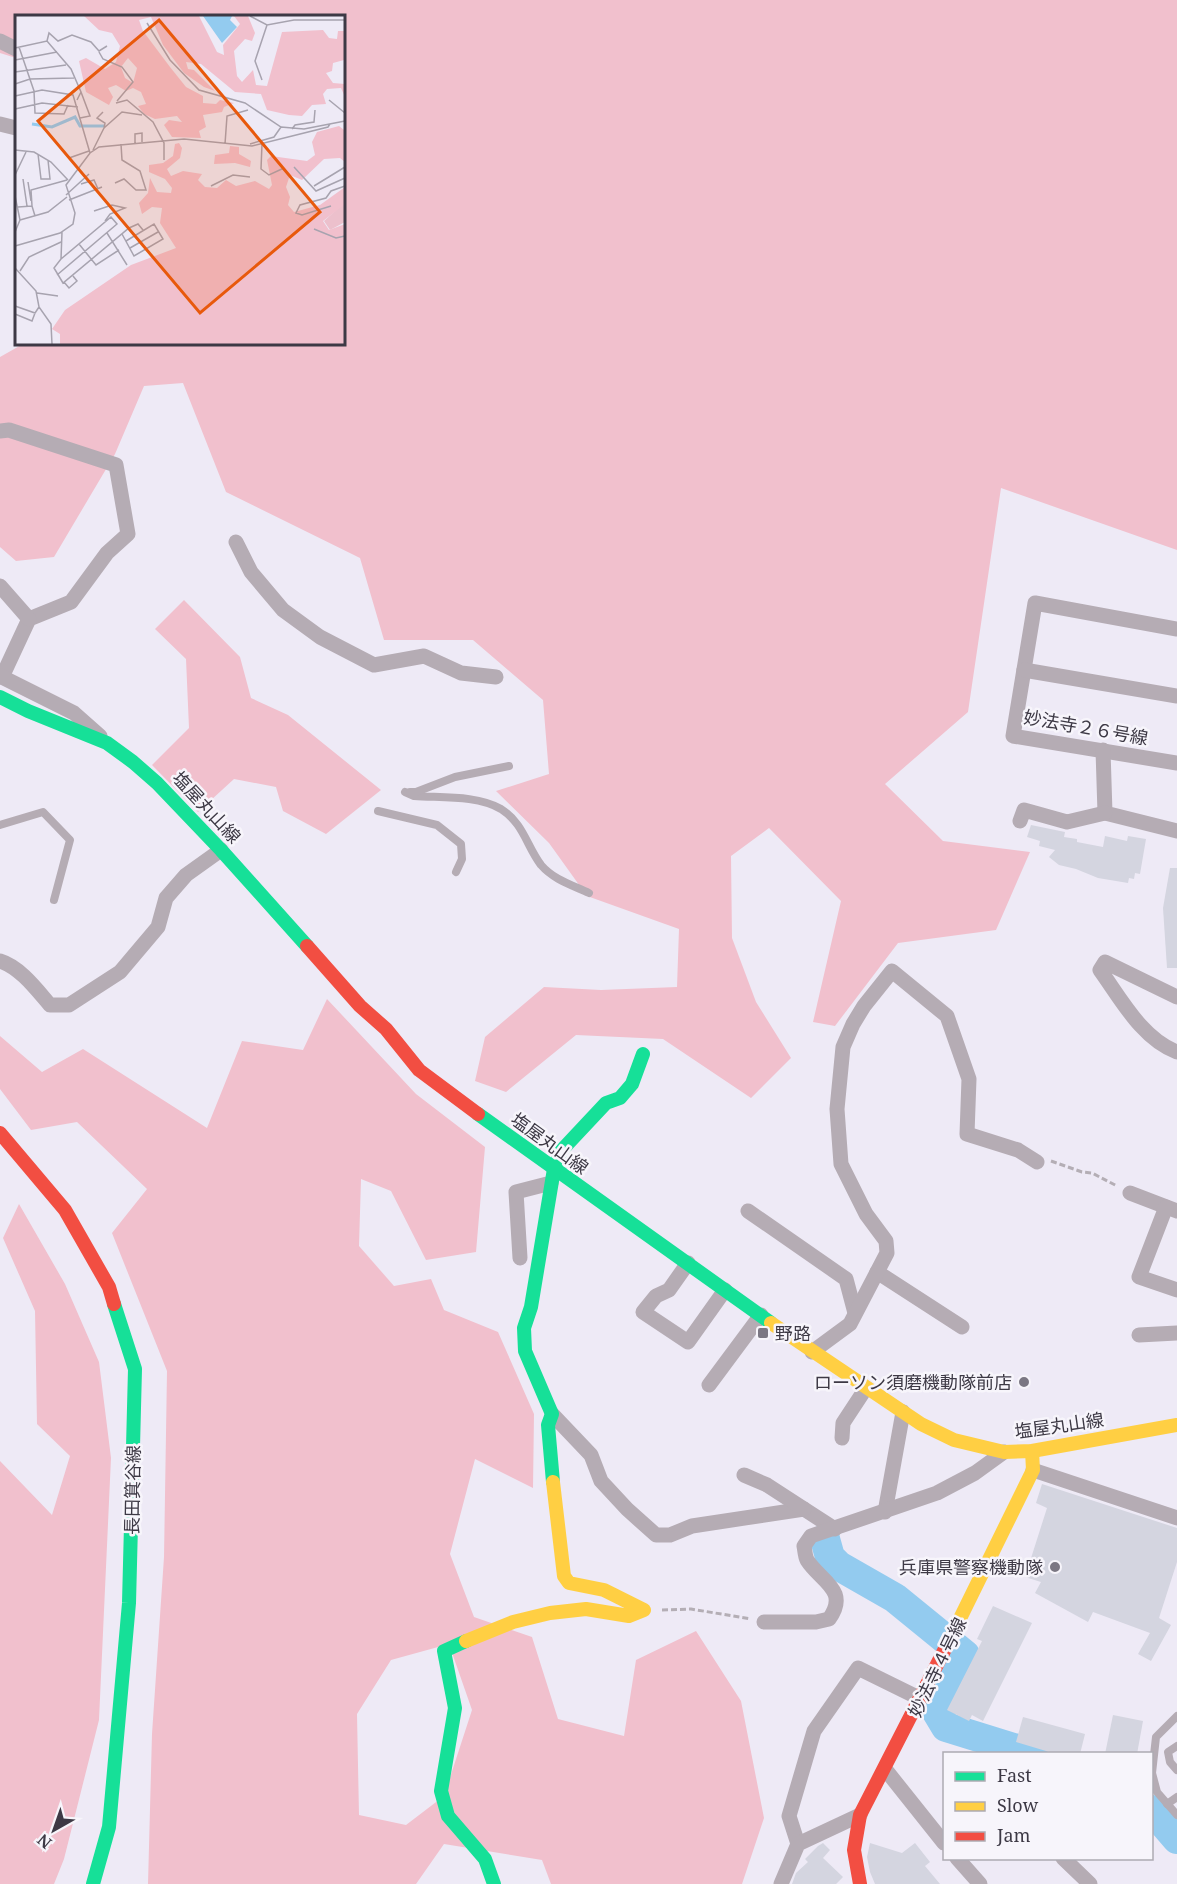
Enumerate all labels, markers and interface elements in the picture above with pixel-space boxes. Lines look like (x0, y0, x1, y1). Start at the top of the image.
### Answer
inset map (15, 15, 345, 345)
street label: 妙法寺２６号線 (1022, 704, 1150, 750)
street label: 塩屋丸山線 (168, 766, 246, 848)
street label: 塩屋丸山線 (507, 1107, 593, 1179)
place label: 野路 (775, 1321, 811, 1345)
marker: 野路 (756, 1326, 770, 1340)
place label: ローソン須磨機動隊前店 (814, 1370, 1012, 1394)
marker: ローソン須磨機動隊前店 (1017, 1375, 1031, 1389)
street label: 塩屋丸山線 (1013, 1407, 1105, 1443)
street label: 長田箕谷線 (119, 1445, 145, 1535)
place label: 兵庫県警察機動隊 (899, 1555, 1043, 1579)
marker: 兵庫県警察機動隊 (1048, 1560, 1062, 1574)
street label: 妙法寺４号線 (903, 1613, 971, 1721)
legend (943, 1752, 1153, 1860)
text: Fast (997, 1763, 1032, 1787)
text: Slow (997, 1793, 1039, 1817)
north arrow (24, 1800, 84, 1860)
text: Jam (996, 1823, 1031, 1847)
text: N (32, 1829, 56, 1854)

